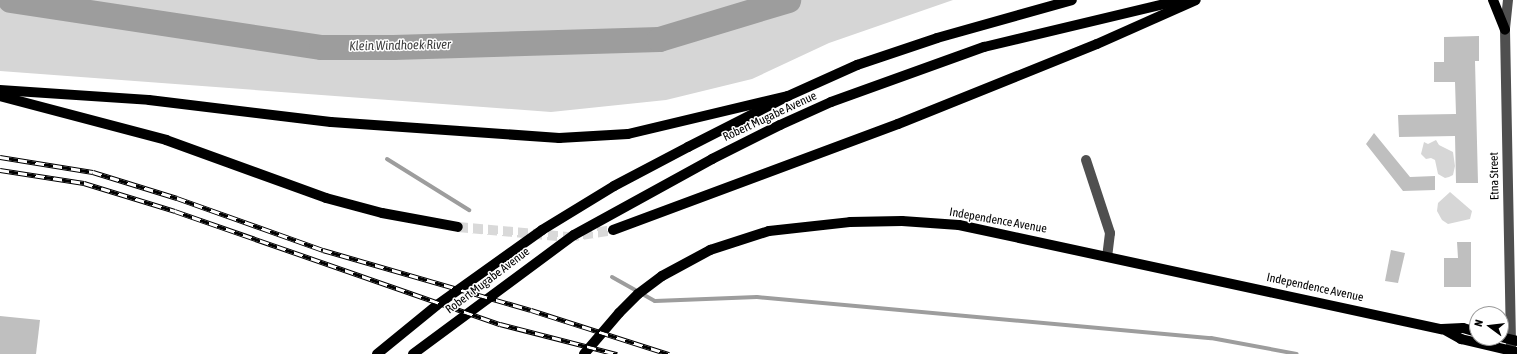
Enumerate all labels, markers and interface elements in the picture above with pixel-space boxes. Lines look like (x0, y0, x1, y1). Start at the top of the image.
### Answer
water label: Klein Windhoek River (349, 37, 451, 55)
street label: Robert Mugabe Avenue (721, 89, 819, 145)
street label: Etna Street (1487, 152, 1503, 200)
street label: Independence Avenue (948, 205, 1048, 237)
street label: Robert Mugabe Avenue (443, 245, 533, 317)
street label: Independence Avenue (1265, 271, 1365, 305)
north arrow (1469, 306, 1509, 346)
text: N (1472, 318, 1485, 328)

